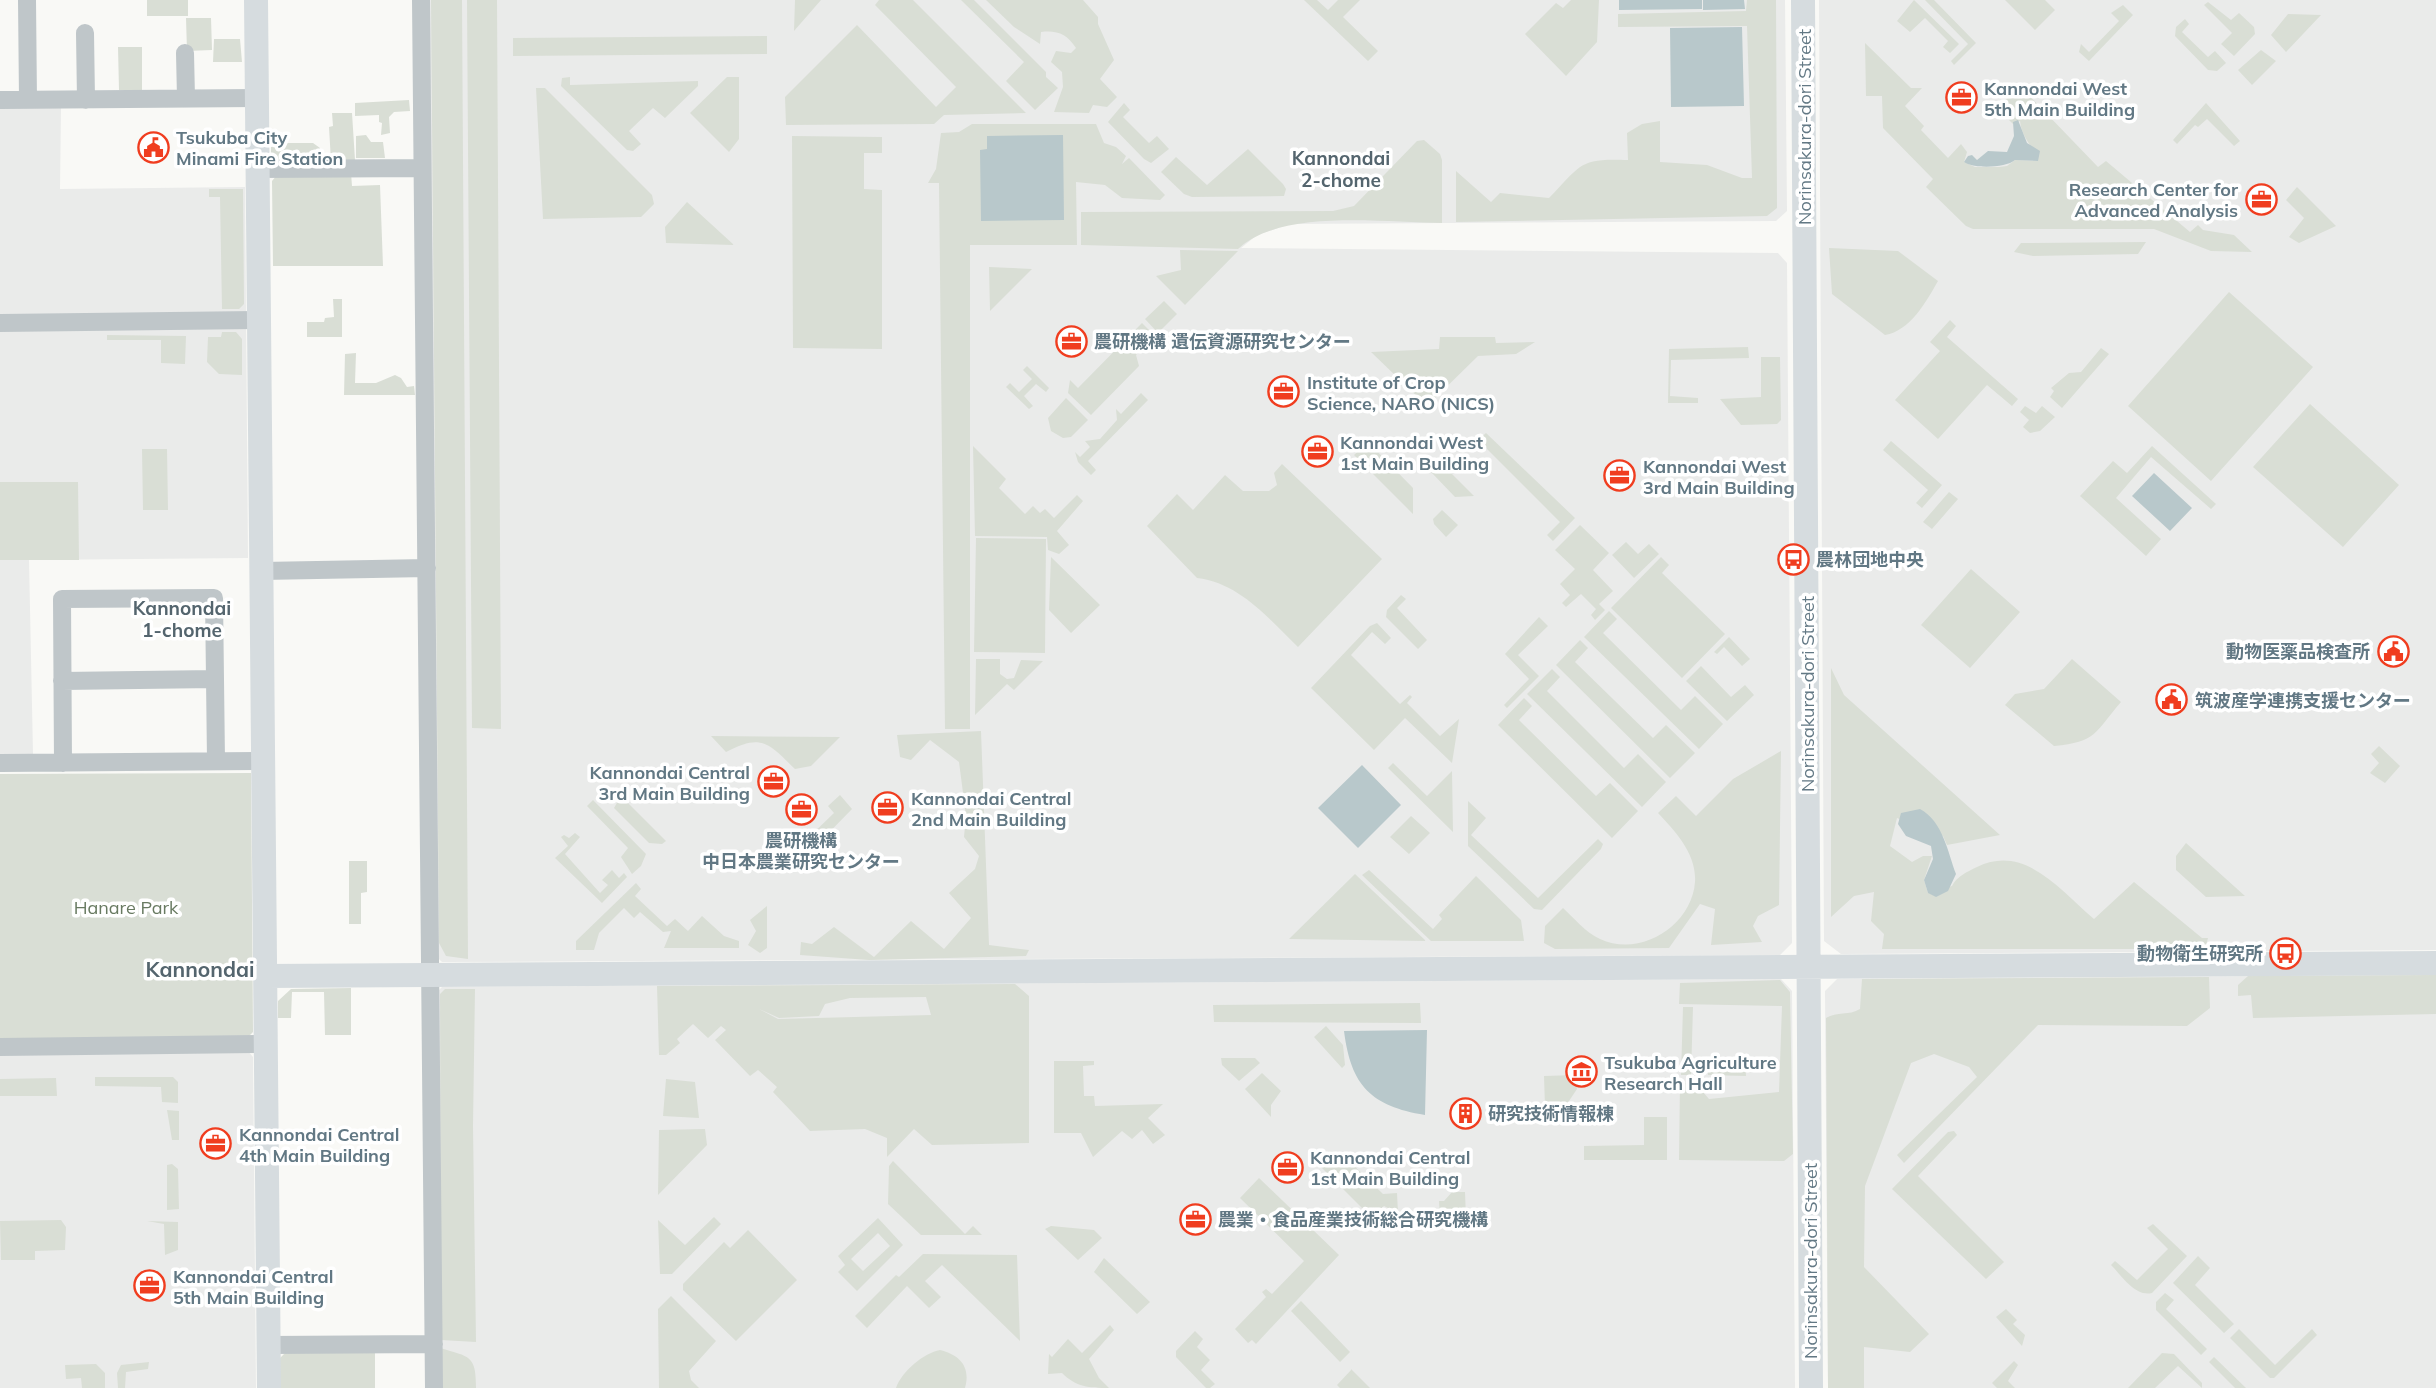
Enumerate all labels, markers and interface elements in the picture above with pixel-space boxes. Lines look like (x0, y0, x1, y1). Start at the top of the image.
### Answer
street label: Norinsakura-dori Street (1793, 29, 1816, 225)
place label: Kannondai West 5th Main Building (1984, 77, 2135, 121)
office icon: Kannondai West 5th Main Building (1944, 81, 1978, 115)
place label: Tsukuba City Minami Fire Station (176, 126, 343, 170)
public building icon: Tsukuba City Minami Fire Station (136, 130, 170, 164)
district label: Kannondai 2-chome (1292, 146, 1390, 192)
place label: Research Center for Advanced Analysis (2069, 178, 2239, 222)
office icon: Research Center for Advanced Analysis (2244, 182, 2278, 216)
office icon: 農研機構 遺伝資源研究センター (1054, 324, 1088, 358)
place label: 農研機構 遺伝資源研究センター (1094, 330, 1351, 353)
place label: Institute of Crop Science, NARO (NICS) (1307, 371, 1495, 415)
office icon: Institute of Crop Science, NARO (NICS) (1267, 375, 1301, 409)
place label: Kannondai West 1st Main Building (1340, 431, 1489, 475)
office icon: Kannondai West 1st Main Building (1300, 435, 1334, 469)
place label: Kannondai West 3rd Main Building (1643, 455, 1795, 499)
office icon: Kannondai West 3rd Main Building (1603, 459, 1637, 493)
bus stop icon: 農林団地中央 (1776, 542, 1810, 576)
place label: 農林団地中央 (1816, 548, 1924, 571)
district label: Kannondai 1-chome (133, 596, 231, 642)
street label: Norinsakura-dori Street (1796, 596, 1819, 792)
public building icon: 動物医薬品検査所 (2376, 634, 2410, 668)
place label: 動物医薬品検査所 (2226, 640, 2370, 663)
public building icon: 筑波産学連携支援センター (2155, 683, 2189, 717)
place label: 筑波産学連携支援センター (2195, 689, 2411, 712)
place label: Kannondai Central 3rd Main Building (590, 761, 750, 805)
office icon: Kannondai Central 3rd Main Building (756, 765, 790, 799)
place label: Kannondai Central 2nd Main Building (911, 787, 1071, 831)
office icon: Kannondai Central 2nd Main Building (871, 791, 905, 825)
office icon: 農研機構 中日本農業研究センター (784, 793, 818, 827)
place label: 農研機構 中日本農業研究センター (702, 829, 900, 873)
park label: Hanare Park (74, 896, 179, 919)
bus stop icon: 動物衛生研究所 (2269, 936, 2303, 970)
place label: 動物衛生研究所 (2137, 942, 2263, 965)
district label: Kannondai (146, 956, 254, 982)
place label: Tsukuba Agriculture Research Hall (1604, 1051, 1777, 1095)
museum icon: Tsukuba Agriculture Research Hall (1564, 1055, 1598, 1089)
building icon: 研究技術情報棟 (1448, 1096, 1482, 1130)
place label: 研究技術情報棟 (1488, 1102, 1614, 1125)
place label: Kannondai Central 4th Main Building (239, 1123, 399, 1167)
office icon: Kannondai Central 4th Main Building (199, 1127, 233, 1161)
place label: Kannondai Central 1st Main Building (1310, 1146, 1470, 1190)
office icon: Kannondai Central 1st Main Building (1270, 1150, 1304, 1184)
street label: Norinsakura-dori Street (1799, 1163, 1822, 1359)
office icon: 農業・食品産業技術総合研究機構 (1178, 1202, 1212, 1236)
place label: 農業・食品産業技術総合研究機構 (1218, 1208, 1488, 1231)
place label: Kannondai Central 5th Main Building (173, 1265, 333, 1309)
office icon: Kannondai Central 5th Main Building (133, 1269, 167, 1303)

